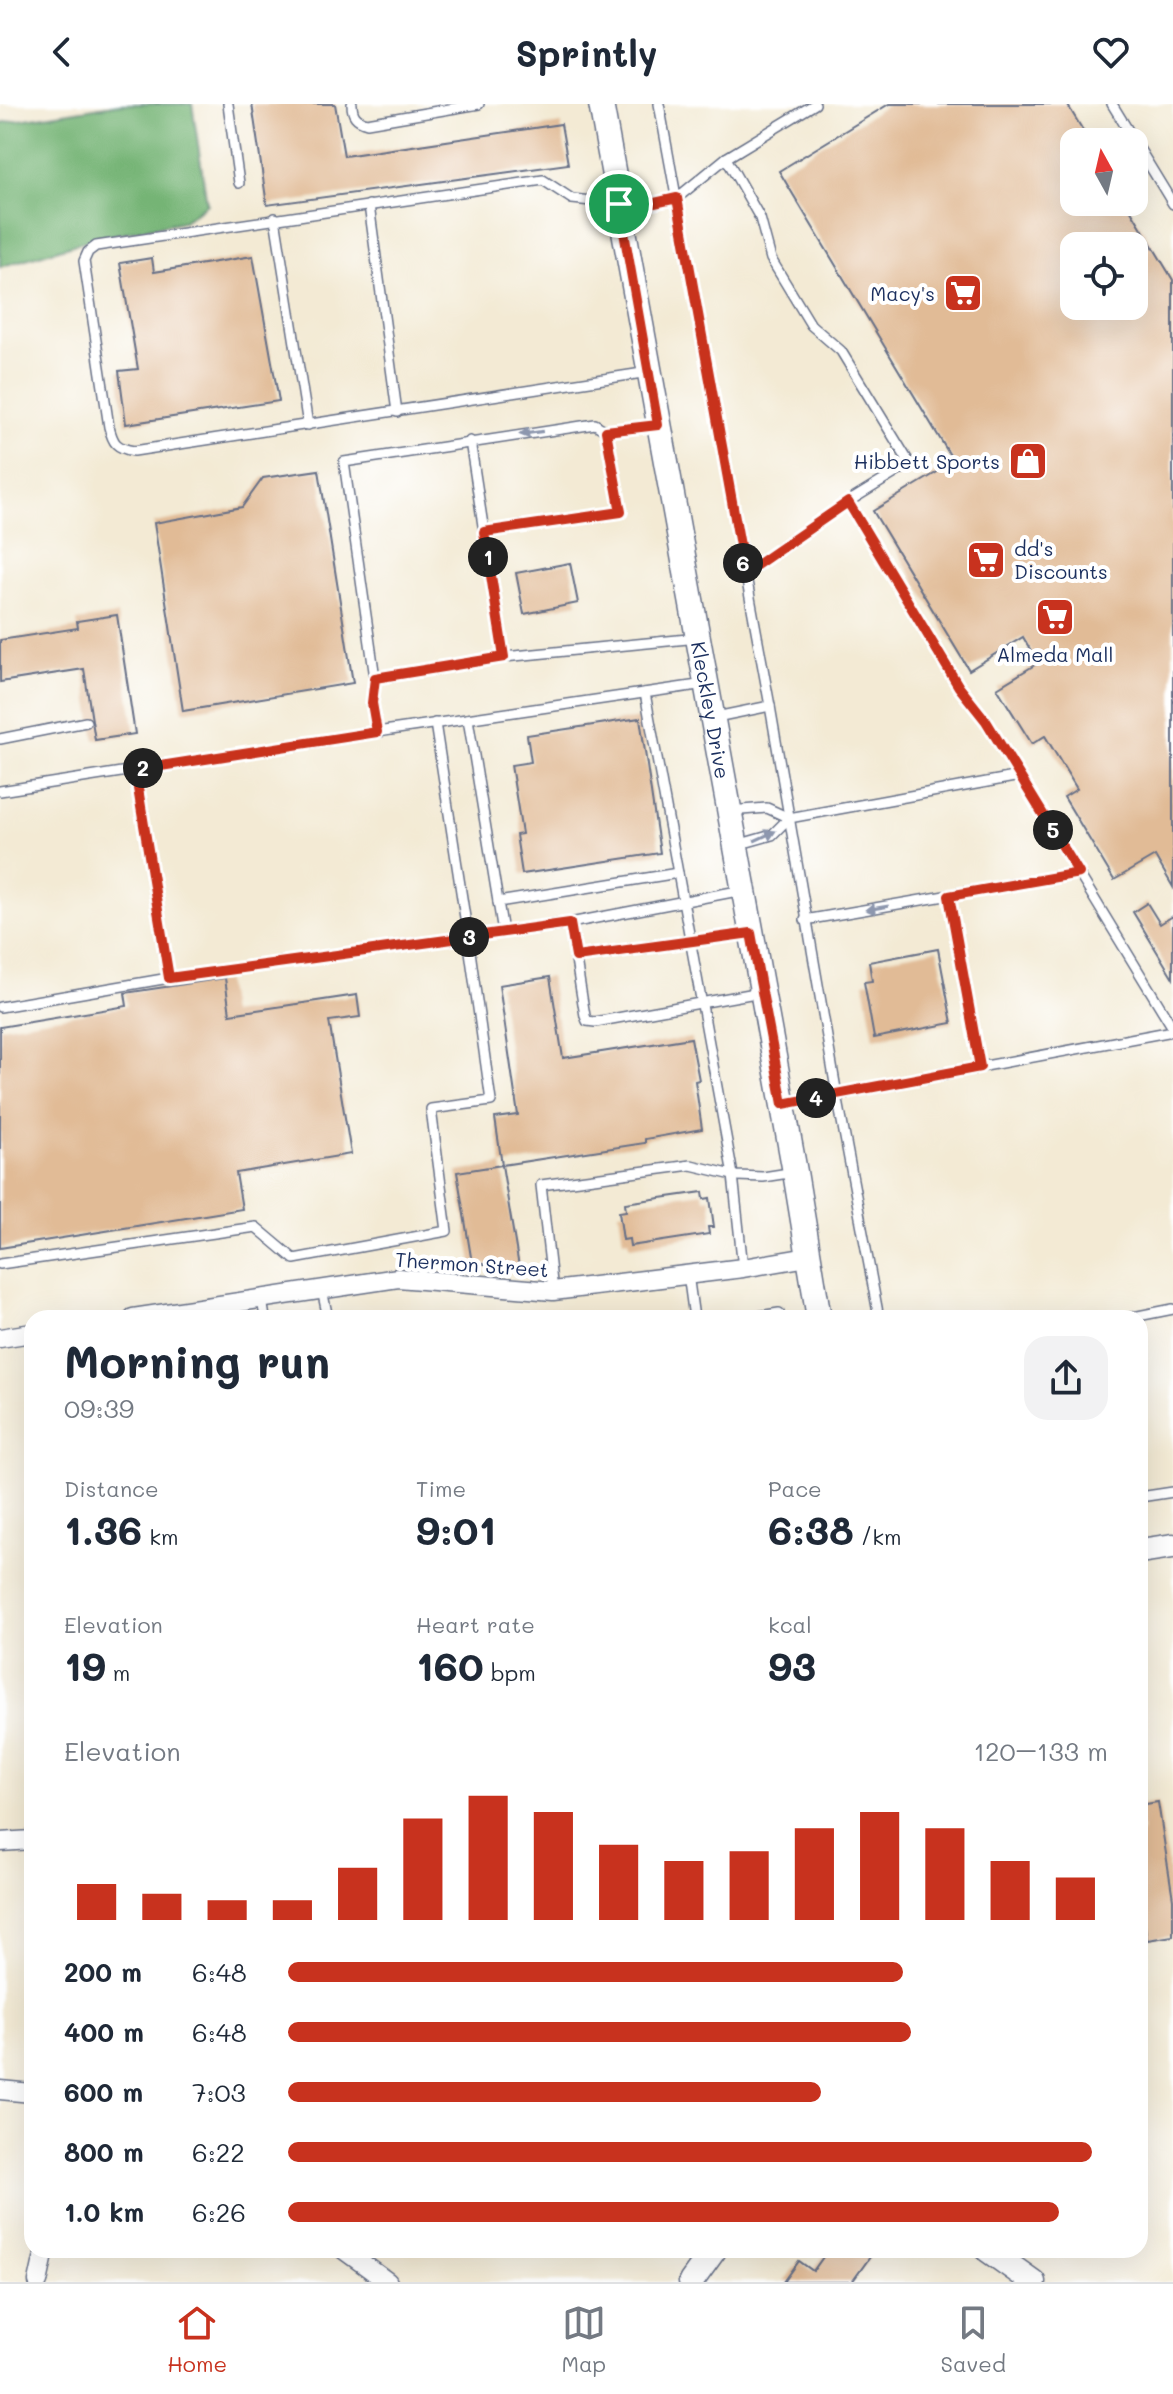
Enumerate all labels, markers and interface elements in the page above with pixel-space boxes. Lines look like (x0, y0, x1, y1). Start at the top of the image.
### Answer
text: Sprintly (515, 29, 658, 76)
icon: back (40, 30, 84, 74)
icon: heart (1089, 30, 1133, 74)
north arrow (1060, 128, 1148, 216)
map controls (1060, 128, 1148, 320)
pin (585, 170, 653, 238)
icon: arrive (597, 182, 641, 226)
button: locate (1060, 232, 1148, 320)
supermarket icon: Macy's (942, 272, 984, 314)
place label: Macy's (870, 280, 935, 306)
one-way arrow (518, 427, 543, 440)
shop icon: Hibbett Sports (1007, 440, 1049, 482)
place label: Hibbett Sports (854, 448, 1000, 474)
place label: dd's Discounts (1014, 535, 1108, 584)
pin: 1 (468, 537, 508, 577)
supermarket icon: dd's Discounts (965, 539, 1007, 581)
text: 1 (483, 542, 493, 571)
pin: 6 (723, 543, 763, 583)
text: 6 (736, 548, 750, 577)
supermarket icon: Almeda Mall (1034, 596, 1076, 638)
street label: Kleckley Drive (686, 639, 736, 781)
place label: Almeda Mall (996, 641, 1114, 667)
pin: 2 (123, 748, 163, 788)
text: 2 (137, 753, 149, 782)
pin: 5 (1033, 810, 1073, 850)
text: 5 (1047, 815, 1059, 844)
one-way arrow (753, 829, 776, 843)
one-way arrow (864, 902, 889, 915)
pin: 3 (449, 917, 489, 957)
text: 3 (462, 922, 476, 951)
pin: 4 (796, 1078, 836, 1118)
text: 4 (809, 1083, 823, 1112)
street label: Thermon Street (394, 1246, 550, 1282)
text: Morning run (64, 1332, 330, 1389)
button: share (1024, 1336, 1108, 1420)
text: 09:39 (64, 1391, 134, 1425)
text: Distance (64, 1474, 159, 1503)
text: Time (416, 1474, 466, 1503)
text: Pace (768, 1474, 822, 1503)
text: 1.36 (64, 1503, 142, 1555)
text: 9:01 (416, 1503, 496, 1555)
text: 6:38 (768, 1503, 854, 1555)
text: km (142, 1522, 179, 1551)
text: /km (854, 1522, 902, 1551)
text: Elevation (64, 1610, 163, 1639)
text: Heart rate (416, 1610, 535, 1639)
text: kcal (768, 1610, 812, 1639)
text: 19 (64, 1639, 106, 1691)
text: 160 (416, 1639, 484, 1691)
text: 93 (768, 1639, 816, 1691)
text: m (106, 1658, 130, 1687)
text: bpm (484, 1658, 536, 1687)
text: Elevation (64, 1734, 181, 1768)
text: 120–133 m (973, 1734, 1108, 1768)
text: 200 m (64, 1955, 142, 1989)
text: 6:48 (192, 1955, 247, 1989)
text: 400 m (64, 2015, 144, 2049)
text: 6:48 (192, 2015, 247, 2049)
text: 600 m (64, 2075, 143, 2109)
text: 7:03 (192, 2075, 246, 2109)
text: 800 m (64, 2135, 144, 2169)
text: 6:22 (192, 2135, 245, 2169)
text: 1.0 km (64, 2195, 144, 2229)
text: 6:26 (192, 2195, 246, 2229)
tab: Home (167, 2301, 227, 2378)
tab: Map (561, 2301, 606, 2378)
tab: Saved (941, 2301, 1006, 2378)

